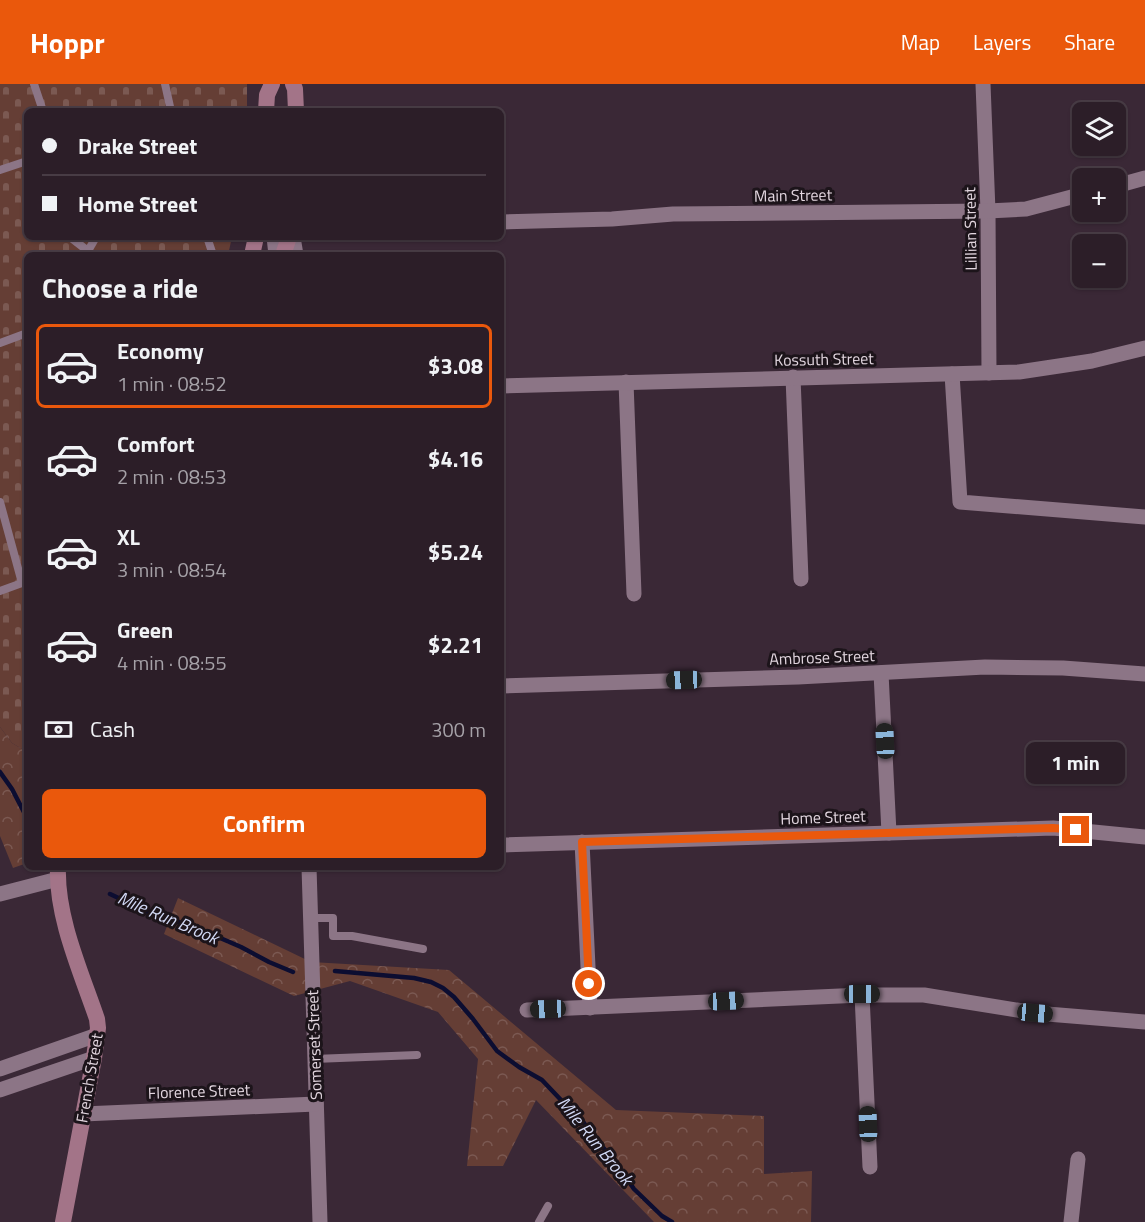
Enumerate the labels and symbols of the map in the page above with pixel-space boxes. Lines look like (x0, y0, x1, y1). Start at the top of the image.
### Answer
street label: Main Street (754, 182, 833, 208)
street label: Lillian Street (957, 187, 983, 271)
street label: Kossuth Street (774, 346, 874, 372)
street label: Ambrose Street (769, 643, 875, 671)
car (666, 670, 702, 690)
car (875, 723, 895, 759)
callout: 1 min (1026, 743, 1126, 785)
street label: Home Street (780, 804, 866, 830)
route end (1062, 816, 1089, 843)
water label: Mile Run Brook (113, 884, 225, 952)
route start (575, 970, 602, 997)
car (844, 985, 880, 1003)
street label: Somerset Street (300, 989, 328, 1100)
car (708, 991, 744, 1011)
car (530, 999, 566, 1019)
car (1016, 1002, 1054, 1024)
street label: French Street (69, 1031, 109, 1125)
street label: Florence Street (147, 1077, 251, 1105)
water label: Mile Run Brook (551, 1090, 641, 1193)
car (858, 1106, 878, 1142)

